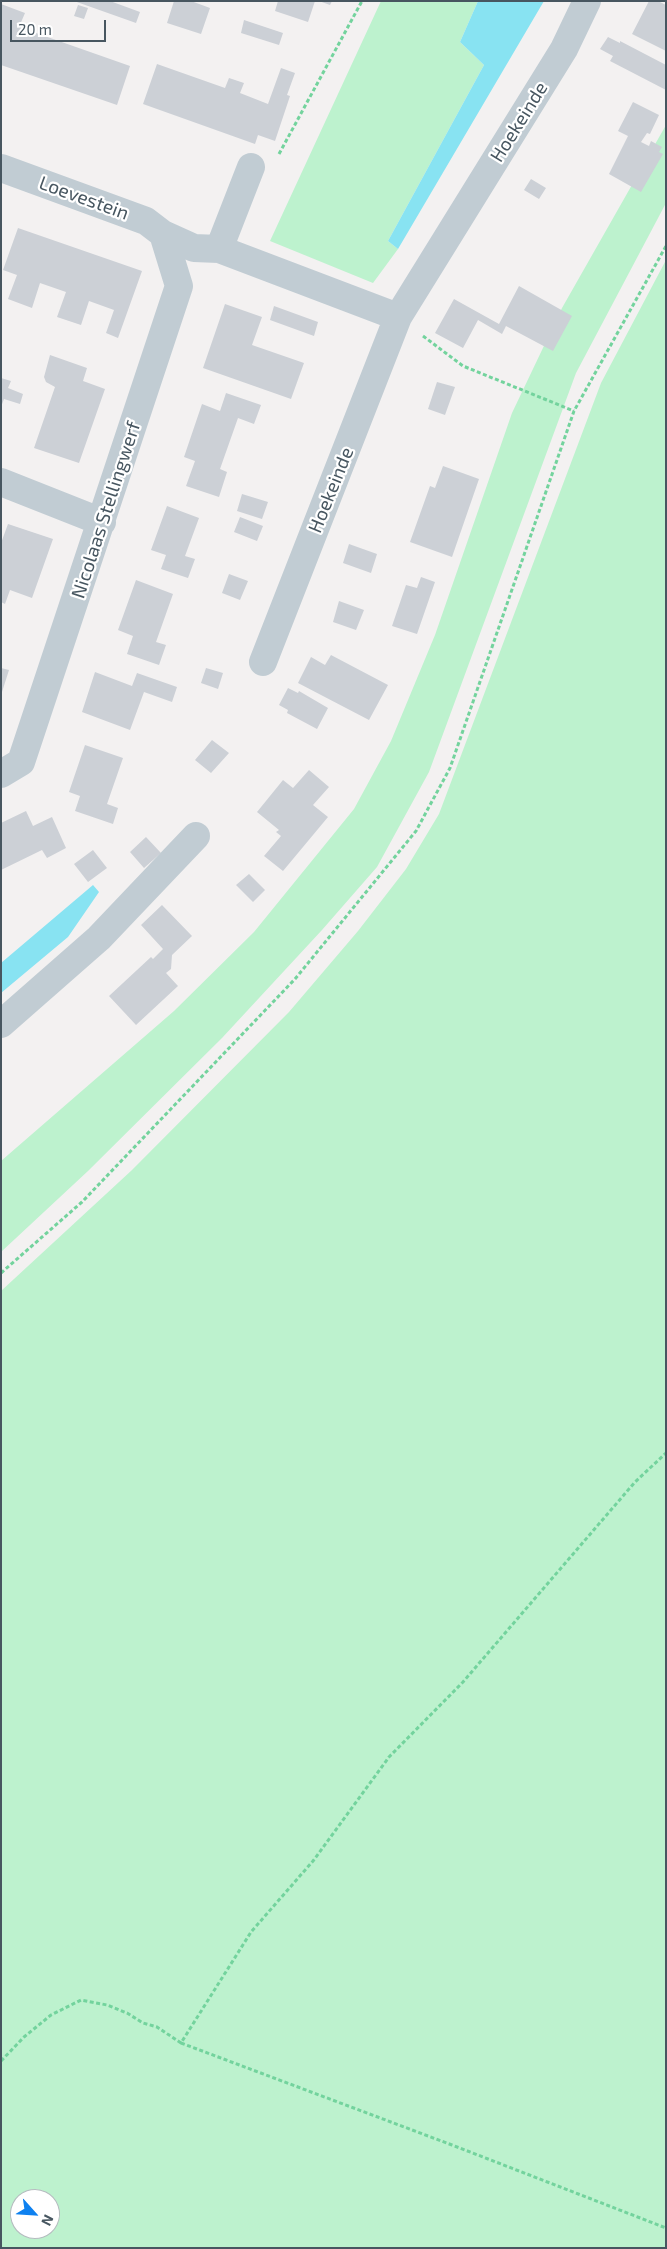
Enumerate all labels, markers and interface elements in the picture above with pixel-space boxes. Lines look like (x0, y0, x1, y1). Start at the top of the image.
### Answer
scale bar (12, 10, 109, 42)
text: 20 m (18, 20, 52, 38)
street label: Hoekeinde (485, 78, 553, 166)
street label: Loevestein (36, 171, 132, 225)
street label: Nicolaas Stellingwerf (67, 419, 145, 601)
street label: Hoekeinde (304, 444, 358, 536)
north arrow (10, 2189, 60, 2239)
text: N (38, 2212, 58, 2229)

